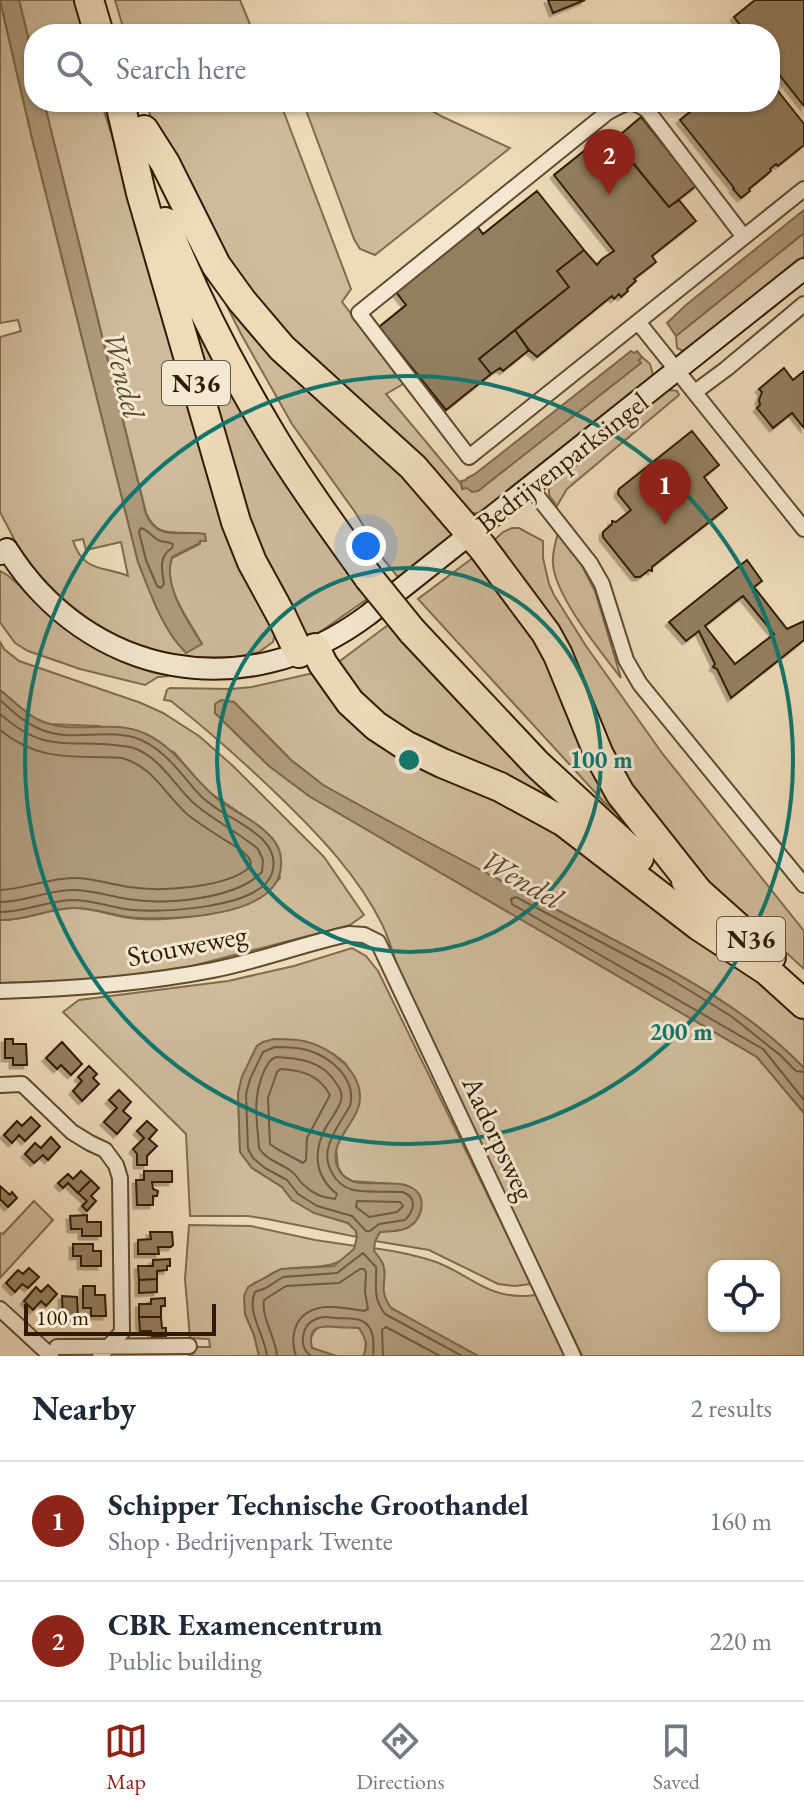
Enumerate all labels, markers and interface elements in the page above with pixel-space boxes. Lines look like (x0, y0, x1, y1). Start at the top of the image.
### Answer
search box (24, 24, 780, 112)
icon: search (52, 46, 96, 90)
text: Search here (116, 49, 246, 88)
pin: 2 (583, 129, 635, 195)
water label: Wendel (94, 327, 154, 424)
road number: N36 (162, 361, 230, 405)
street label: Bedrijvenparksingel (468, 383, 656, 541)
pin: 1 (639, 459, 691, 525)
your location (346, 526, 386, 566)
text: 100 m (569, 744, 633, 775)
centre of rings (395, 746, 423, 774)
water label: Wendel (474, 840, 571, 919)
street label: Stouweweg (124, 916, 251, 974)
road number: N36 (717, 917, 785, 961)
text: 200 m (649, 1016, 713, 1047)
street label: Aadorpsweg (454, 1069, 544, 1207)
map controls (708, 1260, 780, 1332)
button: locate (708, 1260, 780, 1332)
scale bar (24, 1300, 216, 1336)
text: 100 m (36, 1303, 89, 1332)
text: Nearby (32, 1386, 136, 1430)
text: 2 results (691, 1391, 772, 1425)
text: Schipper Technische Groothandel (108, 1485, 529, 1524)
text: 1 (51, 1504, 65, 1538)
text: 160 m (709, 1504, 772, 1538)
text: Shop · Bedrijvenpark Twente (108, 1524, 393, 1558)
text: CBR Examencentrum (108, 1605, 383, 1644)
text: 2 (51, 1624, 65, 1658)
text: 220 m (709, 1624, 772, 1658)
text: Public building (108, 1644, 262, 1678)
tab: Map (104, 1719, 148, 1796)
tab: Directions (356, 1719, 445, 1796)
tab: Saved (653, 1719, 700, 1796)

